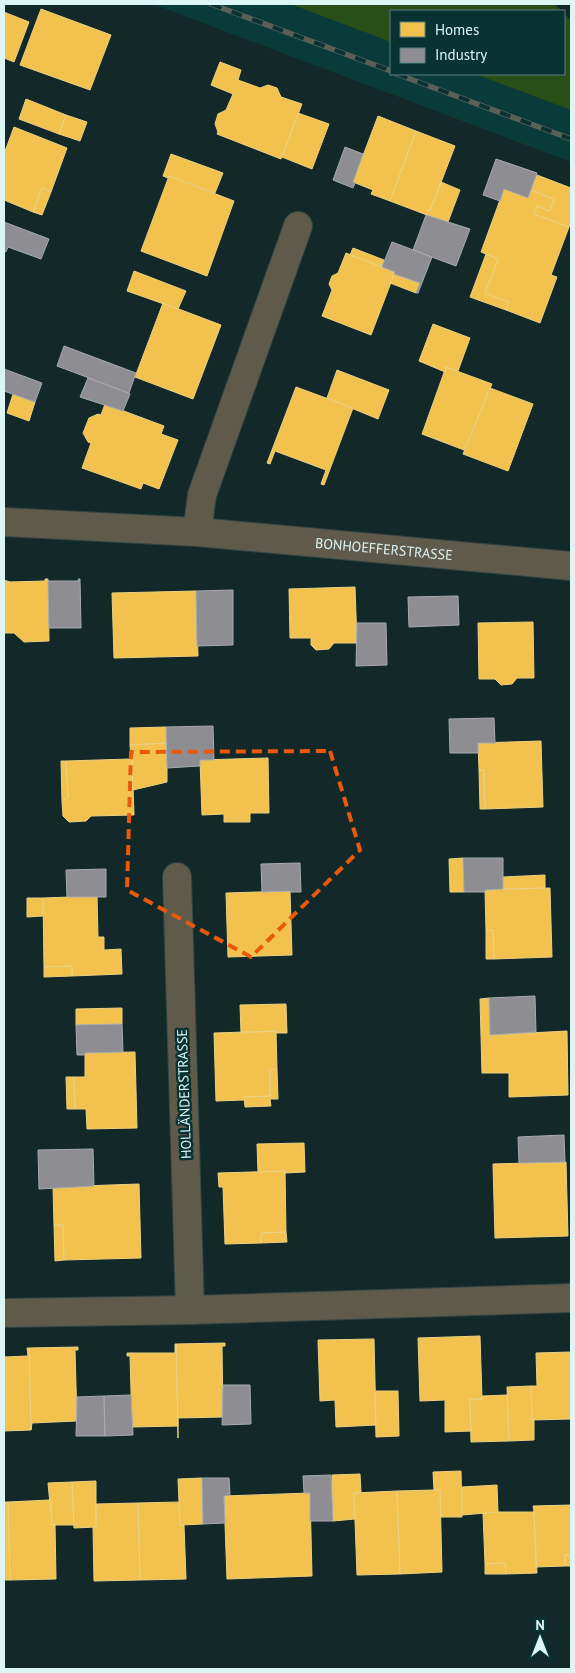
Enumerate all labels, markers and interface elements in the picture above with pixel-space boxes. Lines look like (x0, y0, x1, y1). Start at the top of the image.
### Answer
legend (390, 10, 565, 75)
text: Homes (435, 20, 479, 39)
text: Industry (435, 45, 487, 64)
street label: BONHOEFFERSTRASSE (315, 534, 453, 564)
street label: HOLLÄNDERSTRASSE (173, 1029, 195, 1159)
north arrow (515, 1613, 565, 1663)
text: N (535, 1616, 545, 1634)

